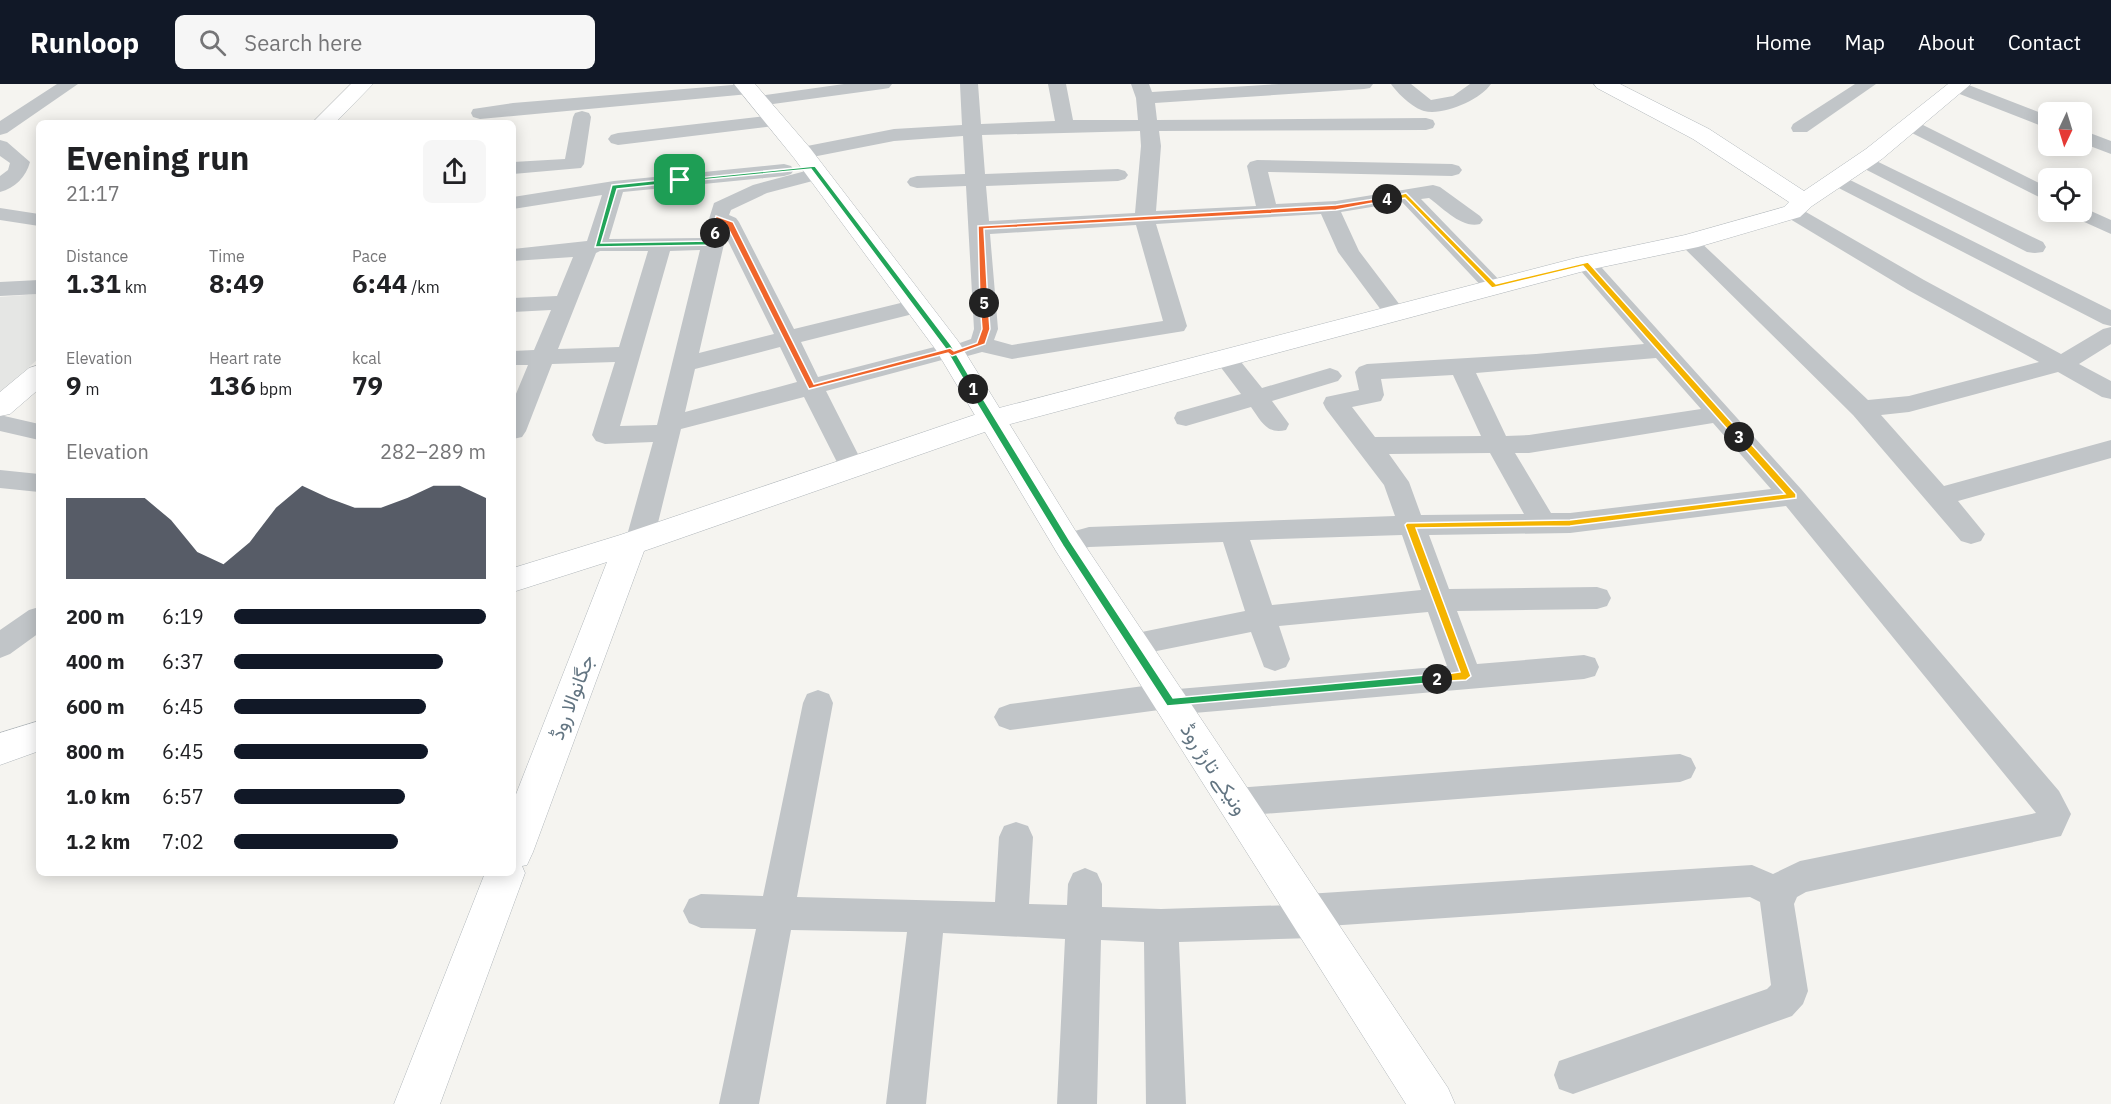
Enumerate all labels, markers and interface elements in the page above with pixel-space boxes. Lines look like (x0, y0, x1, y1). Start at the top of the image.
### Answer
search box (175, 15, 595, 69)
text: Runloop (30, 24, 139, 61)
icon: search (196, 26, 229, 59)
text: Search here (244, 28, 362, 57)
text: Home (1755, 28, 1812, 56)
text: Map (1845, 28, 1885, 56)
text: About (1918, 28, 1975, 56)
text: Contact (2008, 28, 2081, 56)
north arrow (2038, 102, 2092, 156)
map controls (2038, 102, 2092, 222)
text: Evening run (66, 136, 250, 179)
button: share (423, 140, 486, 203)
pin (654, 154, 705, 205)
icon: arrive (663, 163, 696, 196)
button: locate (2038, 168, 2092, 222)
text: 21:17 (66, 180, 120, 207)
pin: 4 (1372, 184, 1402, 214)
text: 4 (1382, 189, 1392, 209)
pin: 6 (700, 218, 730, 248)
text: 6 (710, 223, 720, 243)
text: Distance (66, 246, 128, 266)
text: Time (209, 246, 245, 266)
text: Pace (352, 246, 387, 266)
text: 1.31 (66, 266, 121, 300)
text: 8:49 (209, 266, 264, 300)
text: 6:44 (352, 266, 407, 300)
text: km (121, 277, 147, 297)
text: /km (407, 277, 440, 297)
pin: 5 (969, 288, 999, 318)
text: 5 (979, 293, 989, 313)
text: Elevation (66, 348, 132, 368)
text: Heart rate (209, 348, 282, 368)
text: kcal (352, 348, 381, 368)
text: 9 (66, 368, 82, 402)
text: 136 (209, 368, 256, 402)
text: 79 (352, 368, 383, 402)
pin: 1 (958, 374, 988, 404)
text: m (82, 379, 99, 399)
text: bpm (256, 379, 292, 399)
text: 1 (968, 379, 978, 399)
pin: 3 (1724, 422, 1754, 452)
text: 3 (1734, 427, 1744, 447)
text: Elevation (66, 438, 149, 465)
text: 282–289 m (380, 438, 486, 465)
text: 200 m (66, 603, 125, 630)
text: 6:19 (162, 603, 204, 630)
text: 400 m (66, 648, 125, 675)
text: 6:37 (162, 648, 204, 675)
street label: جگانوالا روڈ (543, 650, 600, 743)
pin: 2 (1422, 664, 1452, 694)
text: 2 (1432, 669, 1442, 689)
text: 600 m (66, 693, 125, 720)
text: 6:45 (162, 693, 204, 720)
street label: ونیکے تارڑ روڈ (1175, 718, 1254, 820)
text: 800 m (66, 738, 125, 765)
text: 6:45 (162, 738, 204, 765)
text: 1.0 km (66, 783, 130, 810)
text: 6:57 (162, 783, 204, 810)
text: 1.2 km (66, 828, 130, 855)
text: 7:02 (162, 828, 204, 855)

